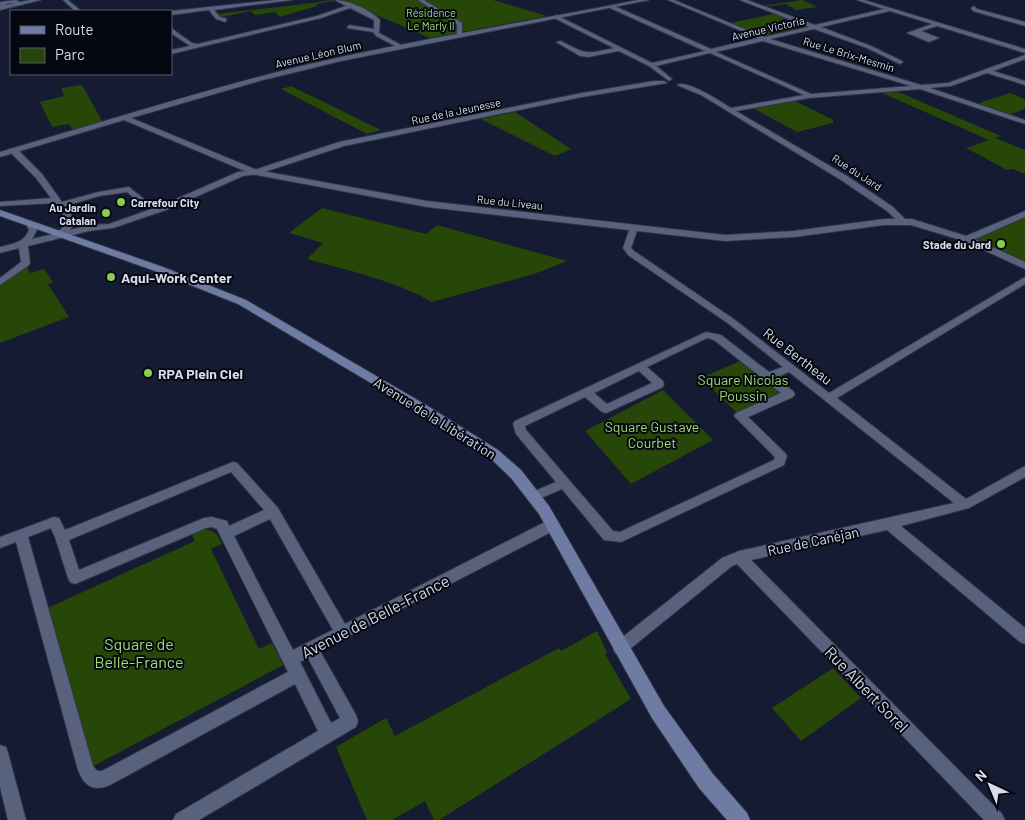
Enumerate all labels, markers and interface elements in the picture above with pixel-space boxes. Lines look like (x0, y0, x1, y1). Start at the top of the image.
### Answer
park label: Résidence Le Marly II (406, 6, 456, 32)
legend (10, 10, 172, 75)
street label: Avenue Victoria (730, 13, 806, 43)
text: Route (55, 20, 94, 38)
street label: Rue Le Brix-Mesmin (802, 34, 896, 74)
street label: Avenue Léon Blum (274, 38, 362, 70)
text: Parc (55, 45, 85, 63)
street label: Rue de la Jeunesse (410, 95, 502, 127)
street label: Rue du Jard (830, 151, 884, 193)
street label: Rue du Liveau (476, 192, 544, 212)
marker: Carrefour City (115, 196, 127, 208)
place label: Carrefour City (131, 196, 200, 209)
place label: Au Jardin Catalan (49, 201, 96, 227)
marker: Au Jardin Catalan (100, 207, 112, 219)
place label: Stade du Jard (923, 238, 991, 251)
marker: Stade du Jard (995, 238, 1007, 250)
place label: Aqui-Work Center (121, 269, 232, 286)
marker: Aqui-Work Center (105, 271, 117, 283)
street label: Rue Bertheau (760, 324, 836, 388)
place label: RPA Plein Ciel (158, 365, 243, 382)
marker: RPA Plein Ciel (142, 367, 154, 379)
park label: Square Nicolas Poussin (698, 371, 789, 404)
street label: Avenue de la Libération (371, 373, 499, 463)
park label: Square Gustave Courbet (605, 418, 699, 451)
street label: Rue de Canéjan (766, 523, 860, 559)
street label: Avenue de Belle-France (298, 570, 452, 662)
park label: Square de Belle-France (95, 634, 183, 671)
street label: Rue Albert Sorel (821, 642, 913, 736)
north arrow (965, 760, 1015, 810)
text: N (971, 766, 990, 785)

